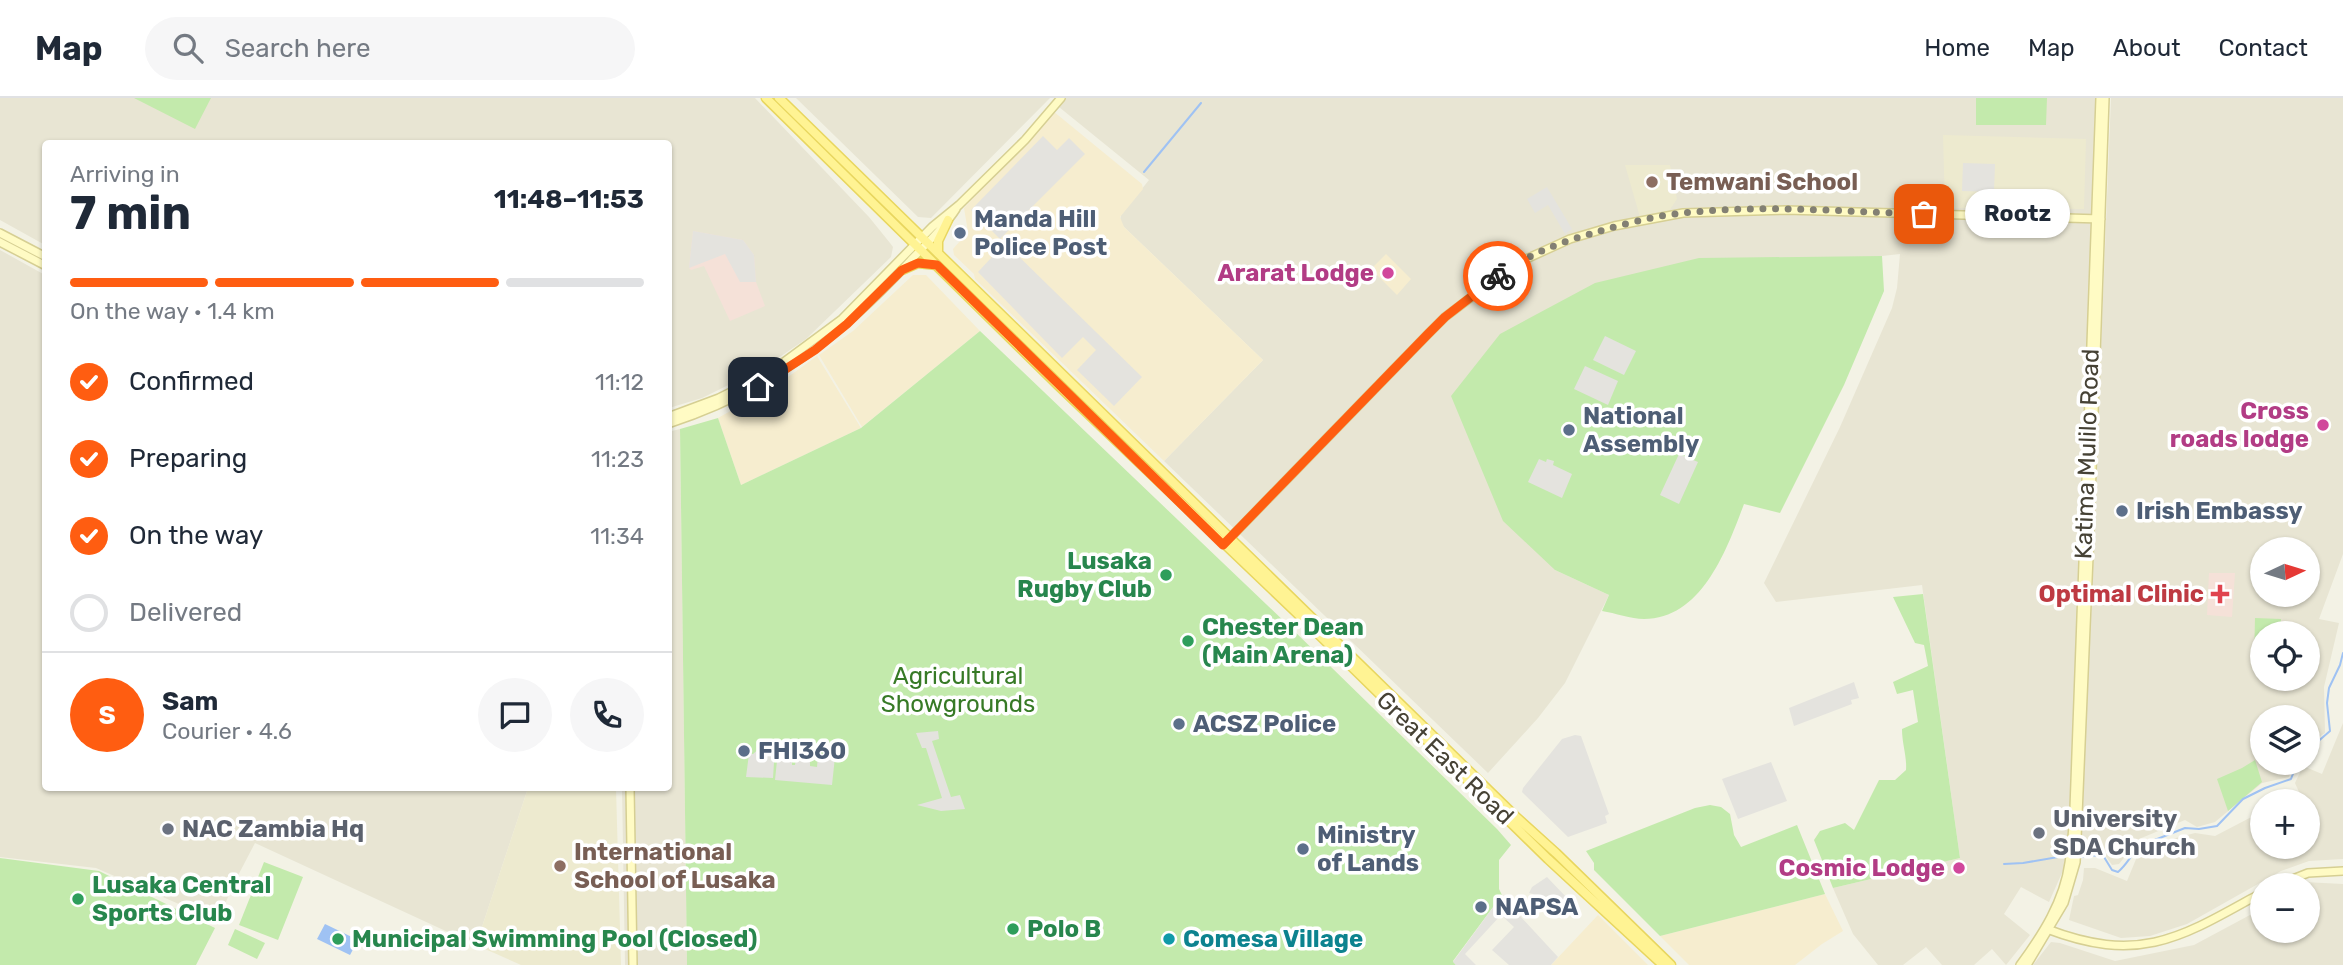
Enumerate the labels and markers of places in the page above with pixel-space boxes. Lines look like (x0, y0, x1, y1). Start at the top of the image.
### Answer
place label: Temwani School (1666, 168, 1858, 196)
marker: Temwani School (1644, 174, 1660, 190)
pin (1894, 184, 1954, 244)
callout: Rootz (1966, 190, 2071, 238)
place label: Manda Hill Police Post (974, 205, 1107, 261)
marker: Manda Hill Police Post (952, 225, 968, 241)
place label: Ararat Lodge (1217, 259, 1374, 287)
marker: Ararat Lodge (1380, 265, 1396, 281)
pin (728, 357, 788, 417)
place label: Cross roads lodge (2170, 397, 2309, 453)
place label: National Assembly (1583, 402, 1699, 458)
marker: Cross roads lodge (2315, 417, 2331, 433)
marker: National Assembly (1561, 422, 1577, 438)
place label: Irish Embassy (2136, 497, 2303, 525)
marker: Irish Embassy (2114, 503, 2130, 519)
place label: Lusaka Rugby Club (1017, 547, 1152, 603)
marker: Lusaka Rugby Club (1158, 567, 1174, 583)
place label: Optimal Clinic (2039, 580, 2204, 608)
marker: Optimal Clinic (2210, 584, 2230, 604)
place label: Chester Dean (Main Arena) (1202, 613, 1364, 669)
marker: Chester Dean (Main Arena) (1180, 633, 1196, 649)
place label: ACSZ Police (1193, 710, 1336, 738)
marker: ACSZ Police (1171, 716, 1187, 732)
place label: FHI360 (758, 737, 846, 765)
marker: FHI360 (736, 743, 752, 759)
place label: University SDA Church (2053, 805, 2196, 861)
place label: NAC Zambia Hq (182, 815, 364, 843)
marker: NAC Zambia Hq (160, 821, 176, 837)
place label: Ministry of Lands (1317, 821, 1419, 877)
marker: University SDA Church (2031, 825, 2047, 841)
place label: International School of Lusaka (574, 838, 776, 894)
marker: Ministry of Lands (1295, 841, 1311, 857)
place label: Cosmic Lodge (1779, 854, 1945, 882)
marker: International School of Lusaka (552, 858, 568, 874)
marker: Cosmic Lodge (1951, 860, 1967, 876)
place label: Lusaka Central Sports Club (92, 871, 271, 927)
marker: Lusaka Central Sports Club (70, 891, 86, 907)
place label: NAPSA (1495, 893, 1579, 921)
marker: NAPSA (1473, 899, 1489, 915)
place label: Polo B (1027, 915, 1101, 943)
marker: Polo B (1005, 921, 1021, 937)
place label: Municipal Swimming Pool (Closed) (352, 925, 758, 953)
place label: Comesa Village (1183, 925, 1363, 953)
marker: Municipal Swimming Pool (Closed) (330, 931, 346, 947)
marker: Comesa Village (1161, 931, 1177, 947)

